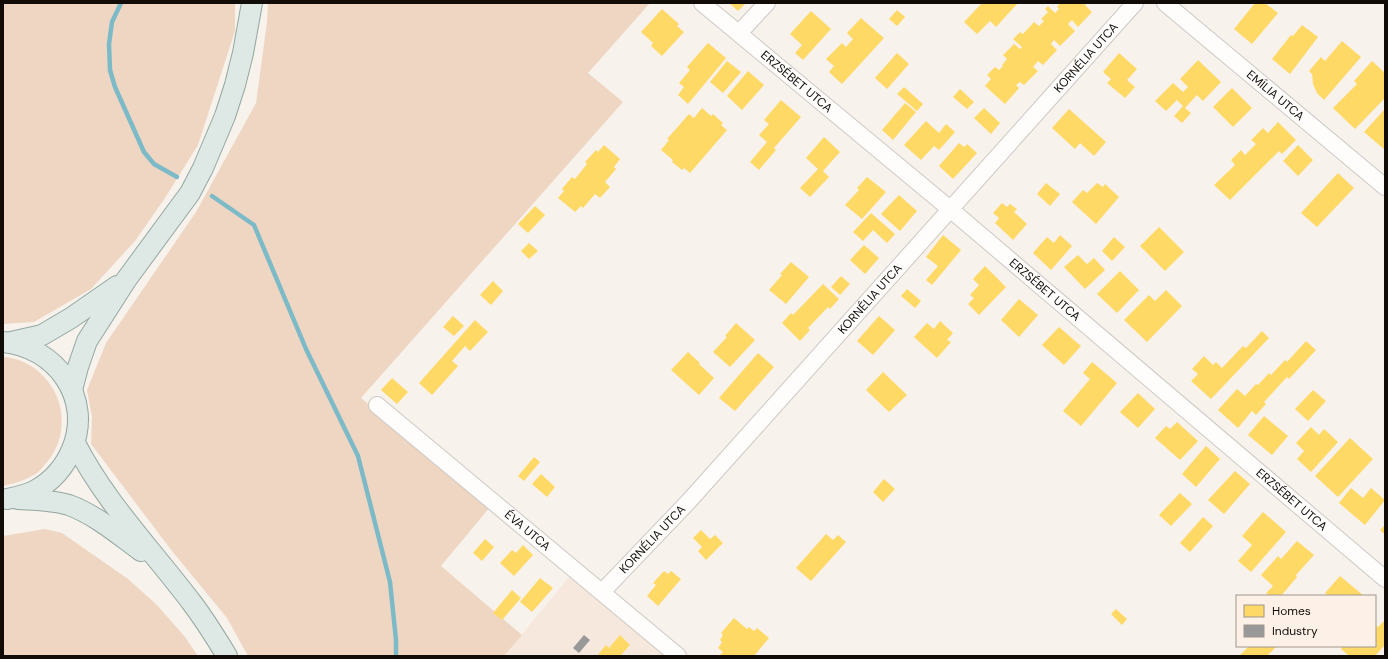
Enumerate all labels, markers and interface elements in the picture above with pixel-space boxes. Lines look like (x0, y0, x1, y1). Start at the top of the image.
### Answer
street label: KORNÉLIA UTCA (1050, 19, 1122, 96)
street label: ERZSÉBET UTCA (757, 47, 836, 116)
street label: EMÍLIA UTCA (1243, 67, 1308, 124)
street label: ERZSÉBET UTCA (1006, 255, 1084, 325)
street label: KORNÉLIA UTCA (834, 261, 906, 338)
street label: ERZSÉBET UTCA (1253, 465, 1331, 535)
street label: KORNÉLIA UTCA (616, 502, 689, 577)
street label: ÉVA UTCA (501, 507, 554, 554)
legend (1236, 595, 1376, 647)
text: Homes (1272, 603, 1311, 619)
text: Industry (1272, 623, 1318, 639)

